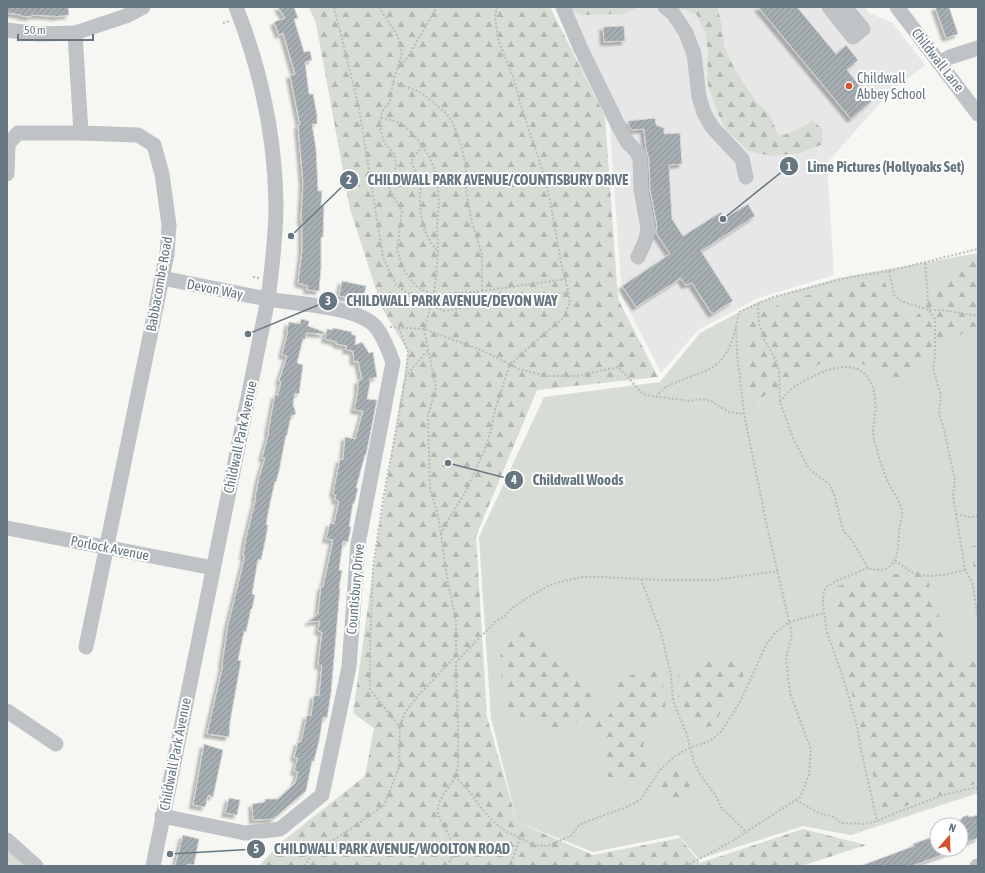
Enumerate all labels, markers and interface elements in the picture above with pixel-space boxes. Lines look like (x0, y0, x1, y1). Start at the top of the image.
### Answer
scale bar (18, 16, 93, 42)
text: 50 m (24, 23, 46, 37)
street label: Childwall Lane (908, 25, 968, 95)
place label: Childwall Abbey School (857, 70, 926, 102)
marker: Childwall Abbey School (844, 81, 854, 91)
callout: Lime Pictures (Hollyoaks Set) (779, 153, 972, 180)
text: Lime Pictures (Hollyoaks Set) (807, 158, 965, 175)
text: 1 (786, 160, 792, 174)
callout: CHILDWALL PARK AVENUE/COUNTISBURY DRIVE (339, 167, 636, 194)
text: CHILDWALL PARK AVENUE/COUNTISBURY DRIVE (367, 171, 629, 188)
text: 2 (346, 173, 352, 187)
street label: Babbacombe Road (143, 235, 175, 333)
street label: Devon Way (186, 276, 245, 302)
callout: CHILDWALL PARK AVENUE/DEVON WAY (318, 287, 565, 314)
text: CHILDWALL PARK AVENUE/DEVON WAY (346, 292, 558, 309)
text: 3 (325, 294, 331, 308)
street label: Childwall Park Avenue (220, 379, 260, 495)
callout: Childwall Woods (504, 467, 631, 494)
text: Childwall Woods (532, 471, 624, 488)
text: 4 (510, 473, 517, 487)
street label: Porlock Avenue (69, 533, 151, 563)
street label: Countisbury Drive (343, 543, 367, 635)
street label: Childwall Park Avenue (156, 696, 194, 812)
north arrow (929, 817, 969, 857)
text: N (947, 821, 958, 834)
callout: CHILDWALL PARK AVENUE/WOOLTON ROAD (246, 835, 518, 862)
text: CHILDWALL PARK AVENUE/WOOLTON ROAD (274, 840, 510, 857)
text: 5 (253, 842, 259, 856)

